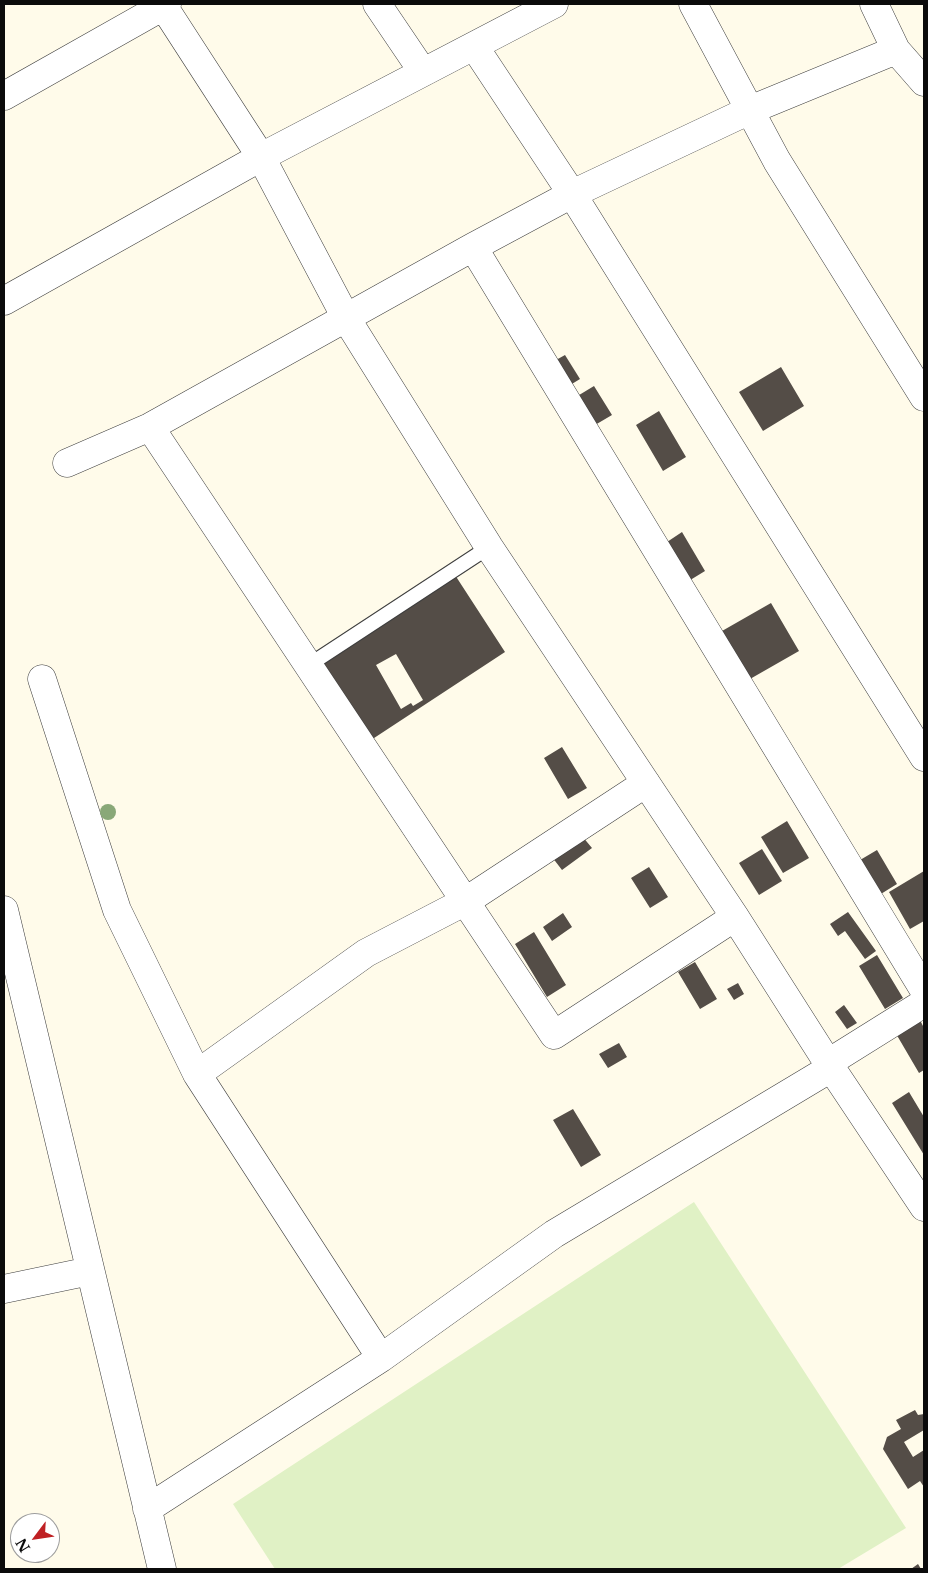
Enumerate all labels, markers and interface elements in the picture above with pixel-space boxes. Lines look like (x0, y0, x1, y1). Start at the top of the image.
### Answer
north arrow (10, 1513, 60, 1563)
text: N (12, 1535, 34, 1555)

